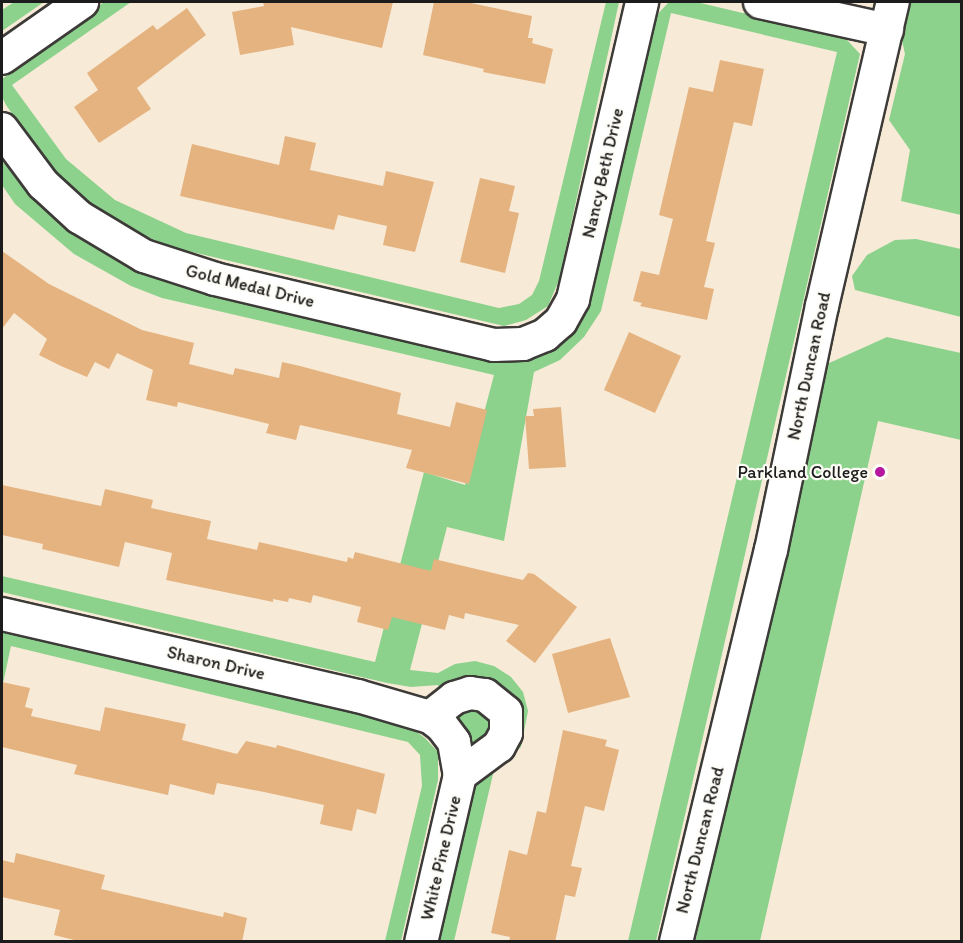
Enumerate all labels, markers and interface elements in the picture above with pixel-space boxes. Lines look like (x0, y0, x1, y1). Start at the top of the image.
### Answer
street label: Nancy Beth Drive (577, 106, 629, 240)
street label: Gold Medal Drive (184, 260, 316, 312)
street label: North Duncan Road (783, 290, 835, 442)
place label: Parkland College (737, 461, 868, 483)
marker: Parkland College (873, 465, 887, 479)
street label: Sharon Drive (165, 641, 267, 685)
street label: North Duncan Road (671, 764, 729, 916)
street label: White Pine Drive (416, 794, 466, 922)

